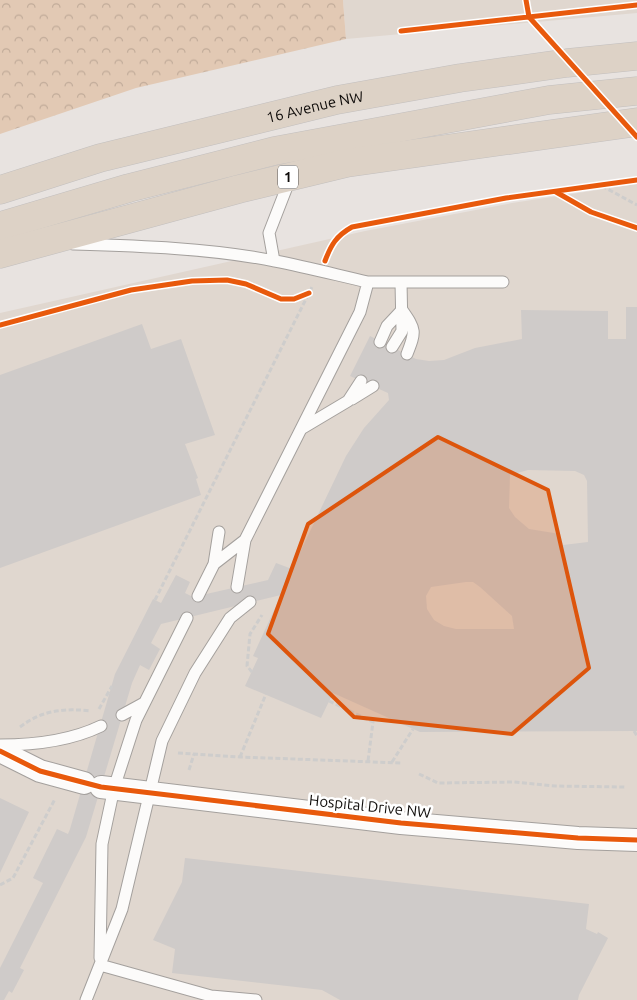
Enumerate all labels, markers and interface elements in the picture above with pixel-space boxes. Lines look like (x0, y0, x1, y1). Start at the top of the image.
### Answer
street label: 16 Avenue NW (265, 87, 365, 125)
road number: 1 (278, 166, 298, 188)
street label: Hospital Drive NW (308, 791, 432, 821)

